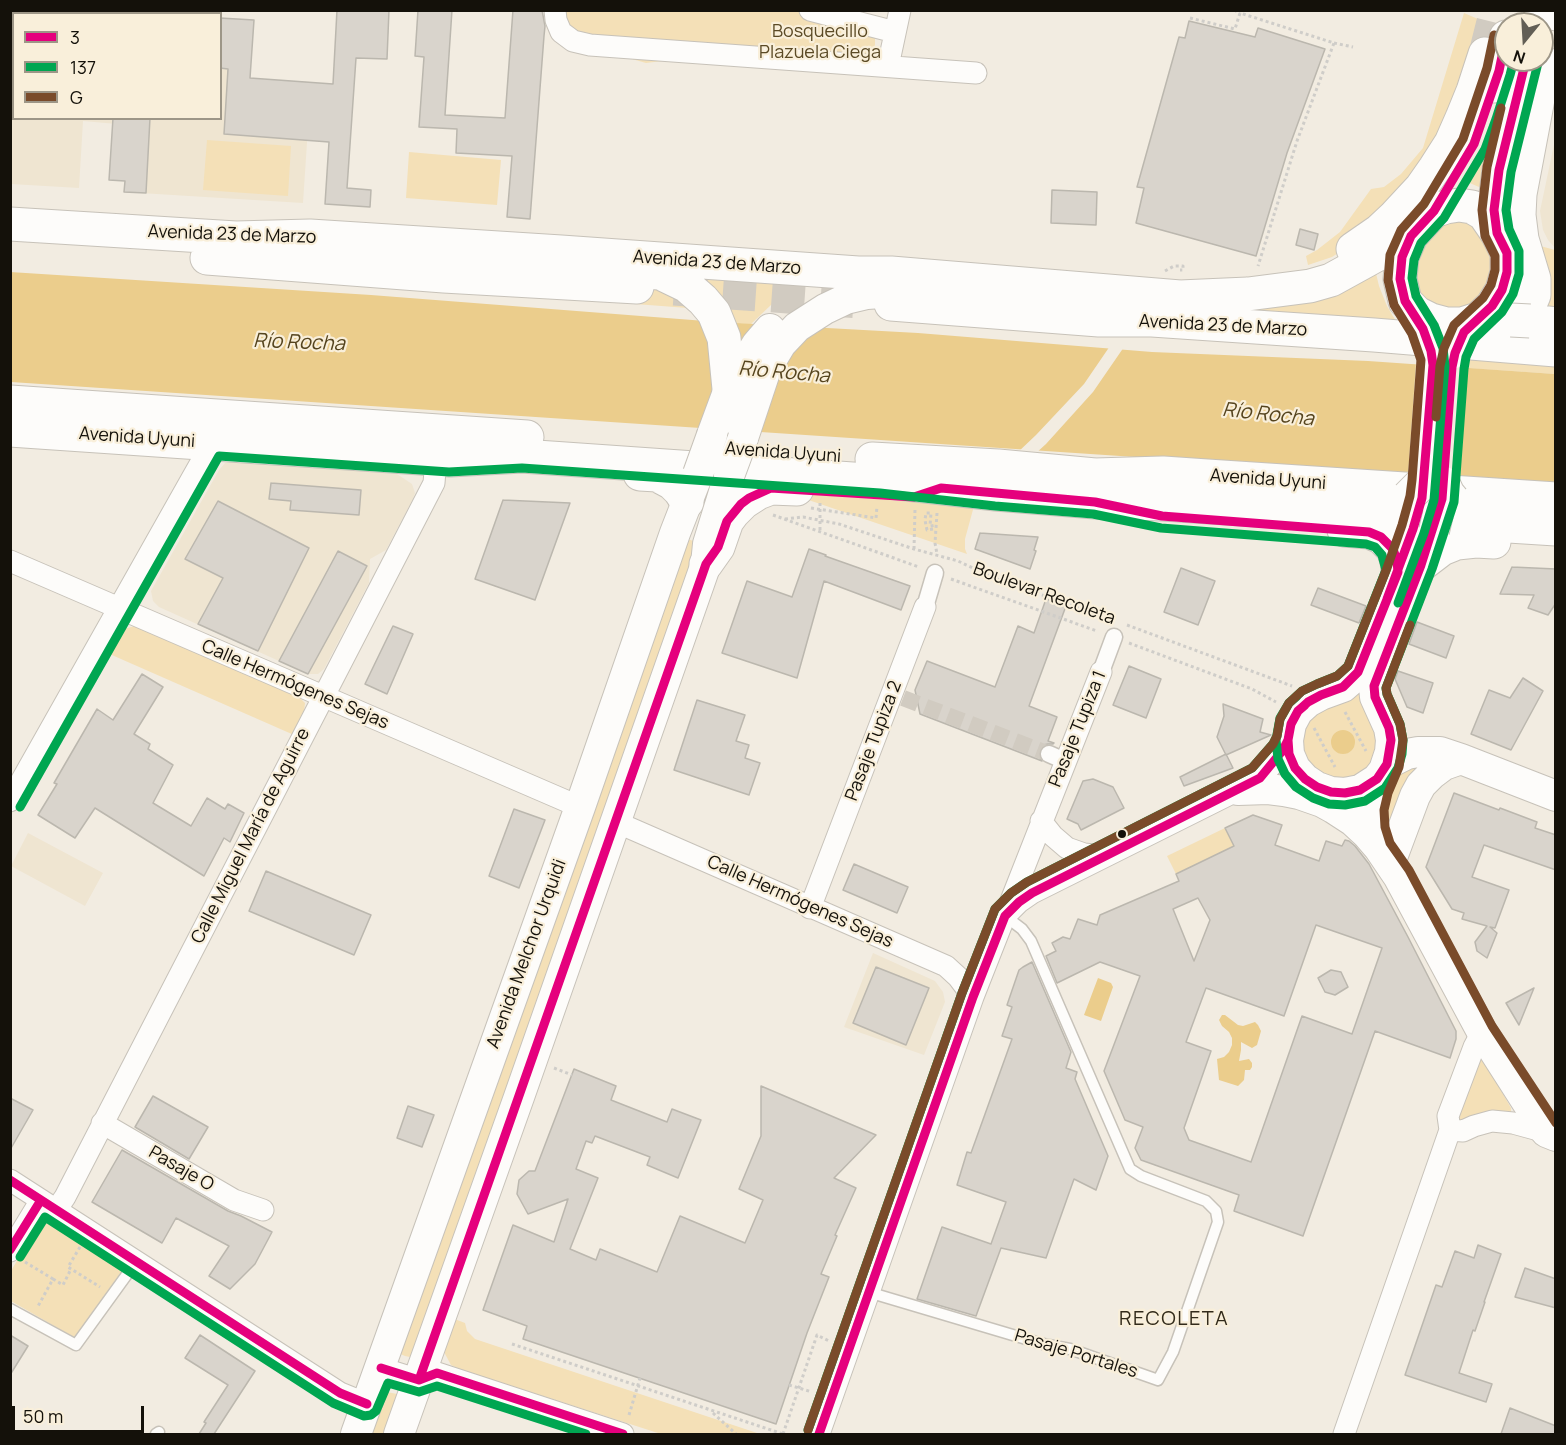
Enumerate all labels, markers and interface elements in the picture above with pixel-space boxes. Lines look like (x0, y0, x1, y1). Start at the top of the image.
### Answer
legend (12, 12, 222, 120)
north arrow (1494, 12, 1554, 72)
park label: Bosquecillo Plazuela Ciega (759, 21, 881, 63)
text: 3 (70, 25, 80, 49)
text: N (1510, 45, 1528, 69)
text: 137 (70, 55, 96, 79)
text: G (70, 85, 83, 109)
street label: Avenida 23 de Marzo (147, 221, 317, 249)
street label: Avenida 23 de Marzo (632, 246, 802, 280)
street label: Avenida 23 de Marzo (1138, 311, 1308, 341)
water label: Río Rocha (253, 329, 345, 357)
water label: Río Rocha (737, 357, 831, 389)
water label: Río Rocha (1221, 398, 1315, 432)
street label: Avenida Uyuni (78, 423, 196, 453)
street label: Avenida Uyuni (724, 438, 842, 468)
street label: Avenida Uyuni (1209, 465, 1327, 495)
street label: Boulevar Recoleta (970, 558, 1118, 630)
street label: Calle Hermógenes Sejas (198, 636, 392, 734)
street label: Pasaje Tupiza 1 (1045, 668, 1111, 790)
street label: Pasaje Tupiza 2 (841, 678, 907, 804)
street label: Calle Miguel María de Aguirre (187, 725, 315, 947)
unlabelled marker (1116, 828, 1128, 840)
street label: Calle Hermógenes Sejas (704, 851, 896, 953)
street label: Avenida Melchor Urquidi (483, 856, 571, 1052)
street label: Pasaje O (145, 1142, 217, 1196)
district label: RECOLETA (1119, 1307, 1229, 1331)
street label: Pasaje Portales (1012, 1325, 1140, 1383)
scale bar (15, 1394, 147, 1432)
text: 50 m (23, 1404, 63, 1428)

